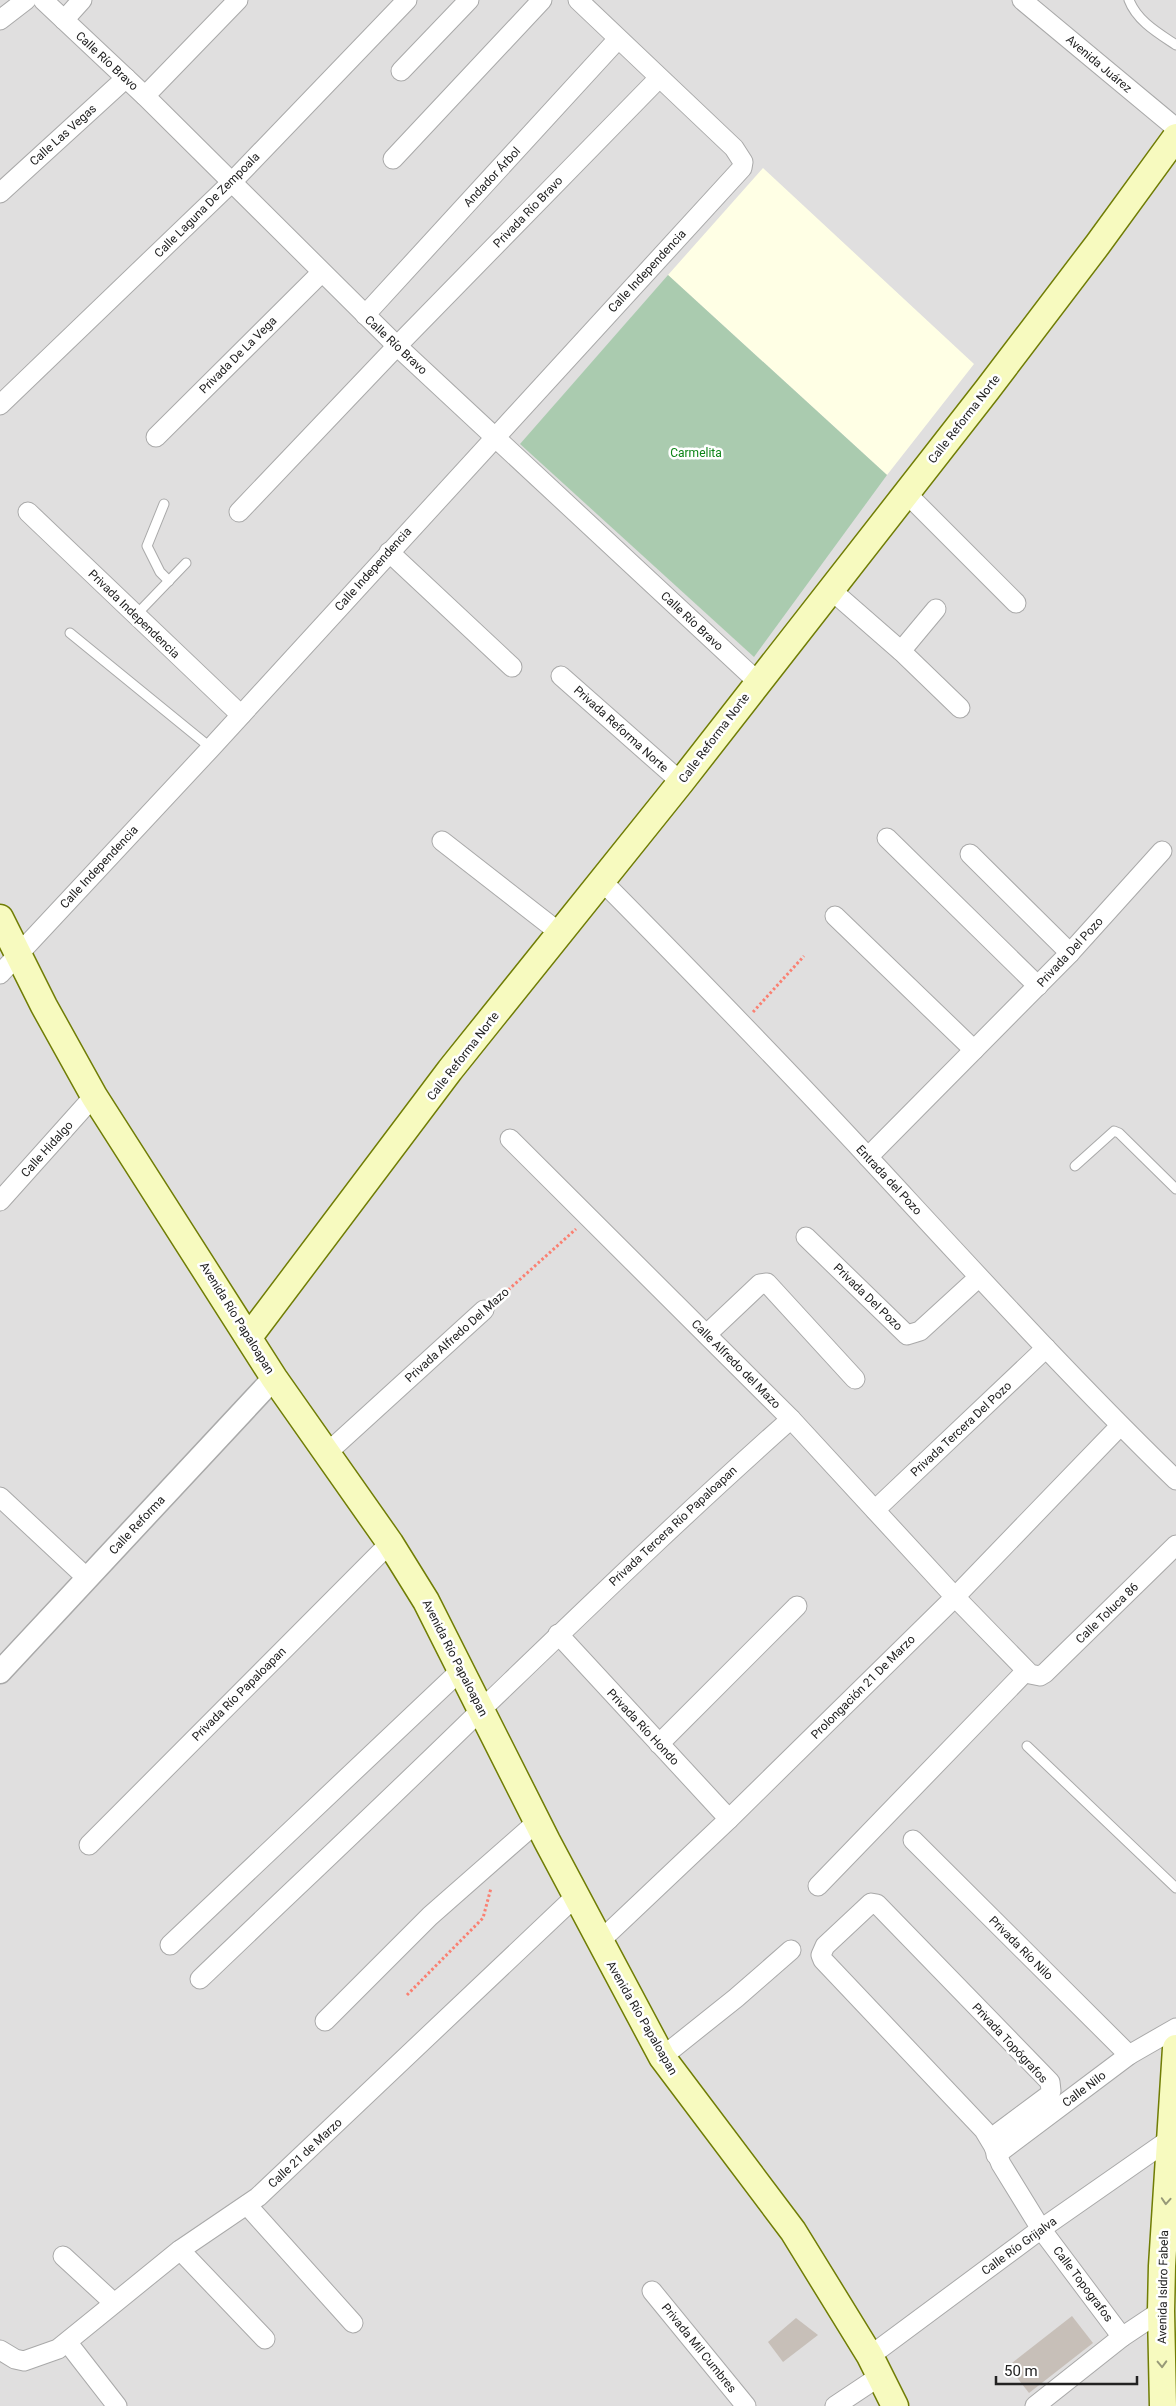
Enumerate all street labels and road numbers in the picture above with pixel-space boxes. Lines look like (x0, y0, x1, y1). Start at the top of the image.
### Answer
street label: Calle Río Bravo (73, 29, 141, 94)
street label: Avenida Juárez (1063, 32, 1135, 96)
street label: Calle Las Vegas (27, 101, 99, 169)
street label: Andador Árbol (460, 143, 523, 210)
street label: Calle Laguna De Zempoala (152, 150, 262, 260)
street label: Privada Río Bravo (490, 173, 566, 251)
street label: Calle Independencia (605, 227, 689, 315)
street label: Calle Río Bravo (362, 313, 430, 378)
street label: Privada De La Vega (197, 314, 279, 396)
street label: Calle Reforma Norte (925, 372, 1003, 466)
street label: Calle Independencia (332, 524, 414, 614)
street label: Privada Independencia (86, 567, 182, 661)
street label: Calle Río Bravo (658, 589, 726, 654)
street label: Privada Reforma Norte (571, 683, 671, 775)
street label: Calle Reforma Norte (676, 690, 752, 786)
street label: Calle Independencia (57, 823, 141, 911)
street label: Privada Del Pozo (1034, 914, 1106, 990)
street label: Calle Reforma Norte (424, 1009, 502, 1103)
street label: Calle Hidalgo (18, 1118, 76, 1180)
street label: Entrada del Pozo (853, 1142, 925, 1218)
street label: Avenida Río Papaloapan (197, 1260, 277, 1376)
street label: Privada Del Pozo (831, 1261, 905, 1333)
street label: Privada Alfredo Del Mazo (402, 1285, 512, 1385)
street label: Calle Alfredo del Mazo (689, 1317, 784, 1412)
street label: Privada Tercera Del Pozo (908, 1378, 1014, 1479)
street label: Privada Tercera Río Papaloapan (606, 1463, 740, 1589)
street label: Calle Reforma (106, 1493, 168, 1557)
street label: Calle Toluca 86 (1073, 1579, 1141, 1646)
street label: Avenida Río Papaloapan (419, 1597, 491, 1719)
street label: Prolongación 21 De Marzo (808, 1632, 918, 1742)
street label: Privada Río Papaloapan (189, 1644, 289, 1744)
street label: Privada Río Hondo (604, 1686, 682, 1768)
street label: Privada Río Nilo (986, 1913, 1056, 1983)
street label: Avenida Río Papaloapan (604, 1959, 680, 2077)
street label: Privada Topógrafos (969, 2000, 1051, 2086)
street label: Calle Nilo (1060, 2068, 1109, 2110)
street label: Calle 21 de Marzo (265, 2115, 345, 2191)
street label: Calle Río Grijalva (979, 2214, 1059, 2278)
street label: Avenida Isidro Fabela (1155, 2230, 1171, 2344)
street label: Calle Topografos (1050, 2244, 1116, 2324)
street label: Privada Mil Cumbres (659, 2301, 739, 2395)

